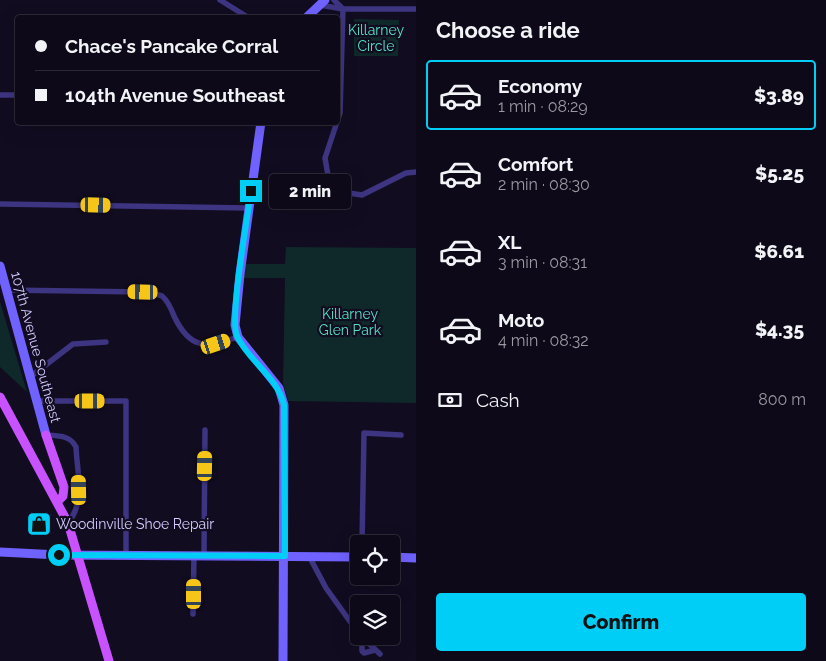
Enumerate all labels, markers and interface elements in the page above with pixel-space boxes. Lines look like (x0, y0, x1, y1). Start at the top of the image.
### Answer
text: Choose a ride (436, 17, 580, 43)
park label: Killarney Circle (348, 22, 404, 54)
text: Chace's Pancake Corral (65, 35, 278, 57)
icon: car (438, 73, 483, 118)
text: Economy (498, 75, 582, 97)
text: 104th Avenue Southeast (65, 84, 285, 106)
text: $3.89 (754, 84, 804, 106)
text: 1 min · 08:29 (498, 97, 588, 116)
icon: car (438, 151, 483, 196)
text: Comfort (498, 153, 573, 175)
text: $5.25 (755, 162, 804, 184)
callout: 2 min (268, 174, 351, 208)
text: 2 min · 08:30 (498, 175, 590, 194)
route end (240, 180, 262, 202)
text: 2 min (289, 182, 331, 201)
car (80, 197, 111, 213)
icon: car (438, 229, 483, 274)
text: XL (498, 231, 521, 253)
text: $6.61 (754, 240, 804, 262)
text: 3 min · 08:31 (498, 253, 587, 272)
street label: 107th Avenue Southeast (8, 270, 64, 425)
car (127, 284, 158, 300)
park label: Killarney Glen Park (319, 306, 382, 338)
icon: car (438, 307, 483, 352)
text: Moto (498, 309, 544, 331)
text: $4.35 (755, 318, 804, 340)
text: 4 min · 08:32 (498, 331, 589, 350)
car (199, 332, 232, 356)
icon: cash (436, 386, 464, 414)
text: Cash (476, 389, 520, 411)
text: 800 m (758, 390, 806, 409)
car (75, 394, 105, 409)
car (197, 451, 212, 481)
car (71, 475, 86, 505)
shop icon: Woodinville Shoe Repair (26, 511, 52, 537)
place label: Woodinville Shoe Repair (56, 516, 214, 532)
map controls (350, 535, 400, 645)
button: locate (350, 535, 400, 585)
route start (48, 544, 70, 566)
car (186, 579, 201, 609)
button: Confirm (436, 593, 806, 651)
button: layers (350, 595, 400, 645)

